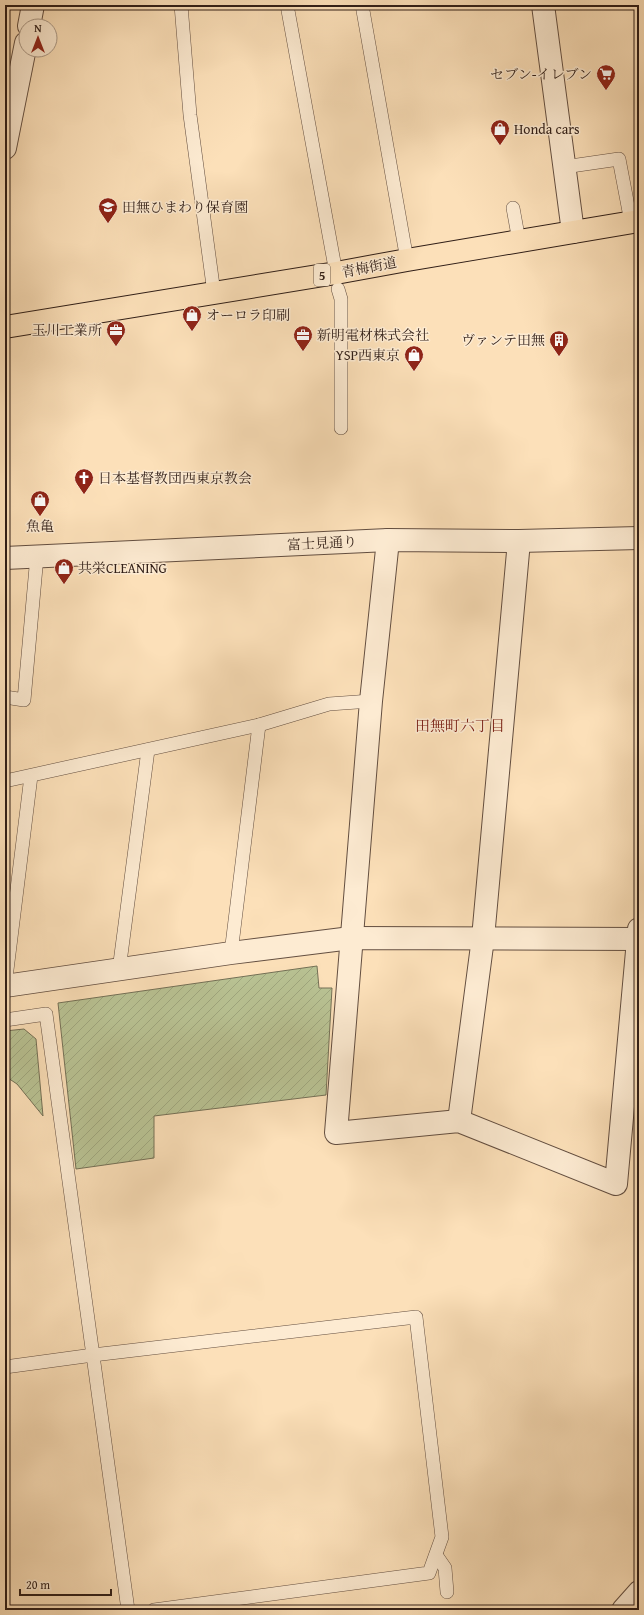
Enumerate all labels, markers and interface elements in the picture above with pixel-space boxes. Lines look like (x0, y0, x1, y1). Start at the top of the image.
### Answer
north arrow (18, 18, 58, 58)
text: N (34, 20, 42, 36)
supermarket icon: セブン-イレブン (595, 63, 617, 91)
place label: セブン-イレブン (490, 64, 592, 84)
shop icon: Honda cars (489, 118, 511, 146)
place label: Honda cars (514, 119, 580, 139)
school or university icon: 田無ひまわり保育園 (97, 196, 119, 224)
place label: 田無ひまわり保育園 (122, 197, 248, 217)
street label: 青梅街道 (340, 252, 398, 282)
road number: 5 (314, 264, 330, 286)
shop icon: オーロラ印刷 (181, 304, 203, 332)
place label: オーロラ印刷 (206, 305, 290, 325)
office icon: 玉川工業所 (105, 319, 127, 347)
place label: 玉川工業所 (32, 320, 102, 340)
office icon: 新明電材株式会社 (292, 324, 314, 352)
place label: 新明電材株式会社 (317, 325, 429, 345)
building icon: ヴァンテ田無 (548, 329, 570, 357)
place label: ヴァンテ田無 (461, 330, 545, 350)
shop icon: YSP西東京 (403, 344, 425, 372)
place label: YSP西東京 (336, 345, 400, 365)
church icon: 日本基督教団西東京教会 (73, 467, 95, 495)
place label: 日本基督教団西東京教会 (98, 468, 252, 488)
shop icon: 魚亀 (29, 489, 51, 517)
place label: 魚亀 (26, 516, 54, 536)
street label: 富士見通り (287, 531, 357, 555)
shop icon: 共栄CLEANING (53, 557, 75, 585)
place label: 共栄CLEANING (78, 558, 167, 578)
district label: 田無町六丁目 (415, 715, 505, 736)
scale bar (20, 1571, 111, 1597)
text: 20 m (26, 1576, 50, 1593)

